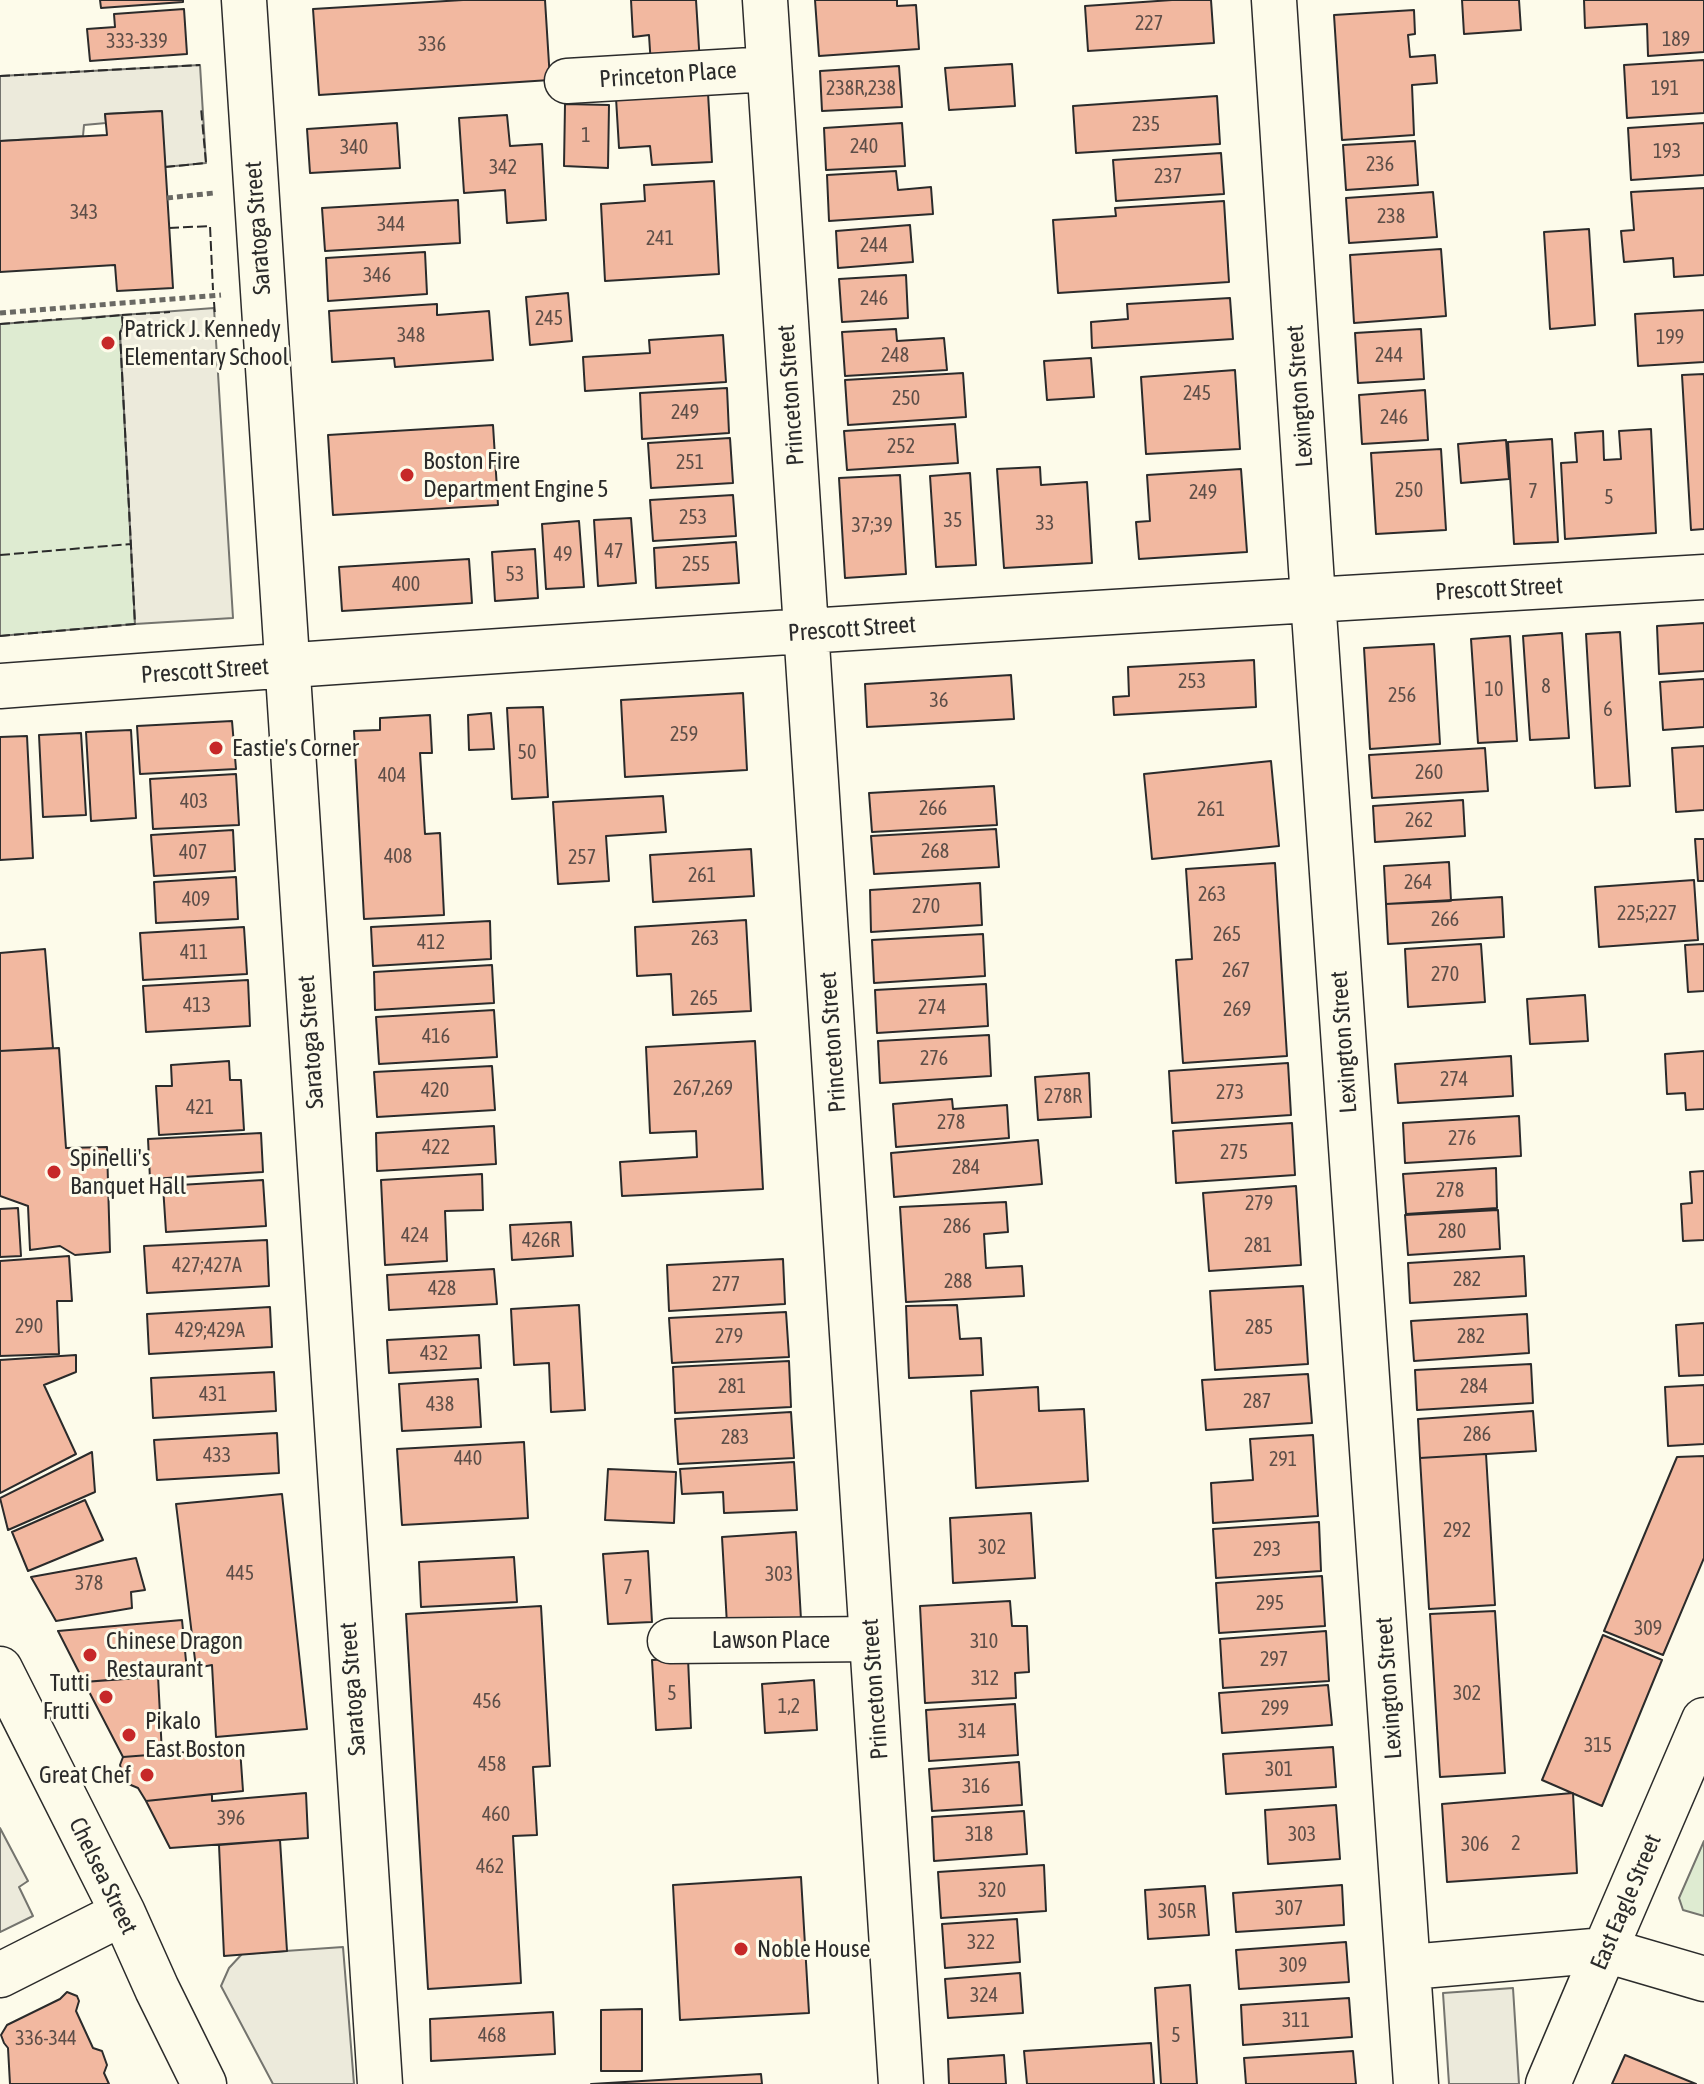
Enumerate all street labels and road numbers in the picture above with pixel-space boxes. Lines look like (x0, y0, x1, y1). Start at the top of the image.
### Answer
street label: Princeton Place (598, 56, 738, 94)
street label: Saratoga Street (239, 160, 277, 296)
street label: Princeton Street (772, 324, 810, 466)
street label: Lexington Street (1281, 324, 1319, 468)
street label: Prescott Street (1434, 571, 1564, 607)
street label: Prescott Street (787, 610, 917, 648)
street label: Prescott Street (140, 652, 270, 690)
street label: Lexington Street (1325, 970, 1363, 1114)
street label: Princeton Street (814, 971, 852, 1113)
street label: Saratoga Street (292, 974, 330, 1110)
street label: Lexington Street (1370, 1616, 1408, 1760)
street label: Princeton Street (856, 1618, 894, 1760)
street label: Saratoga Street (334, 1621, 372, 1757)
street label: Lawson Place (712, 1626, 830, 1654)
street label: Chelsea Street (62, 1813, 144, 1939)
street label: East Eagle Street (1584, 1830, 1668, 1974)

